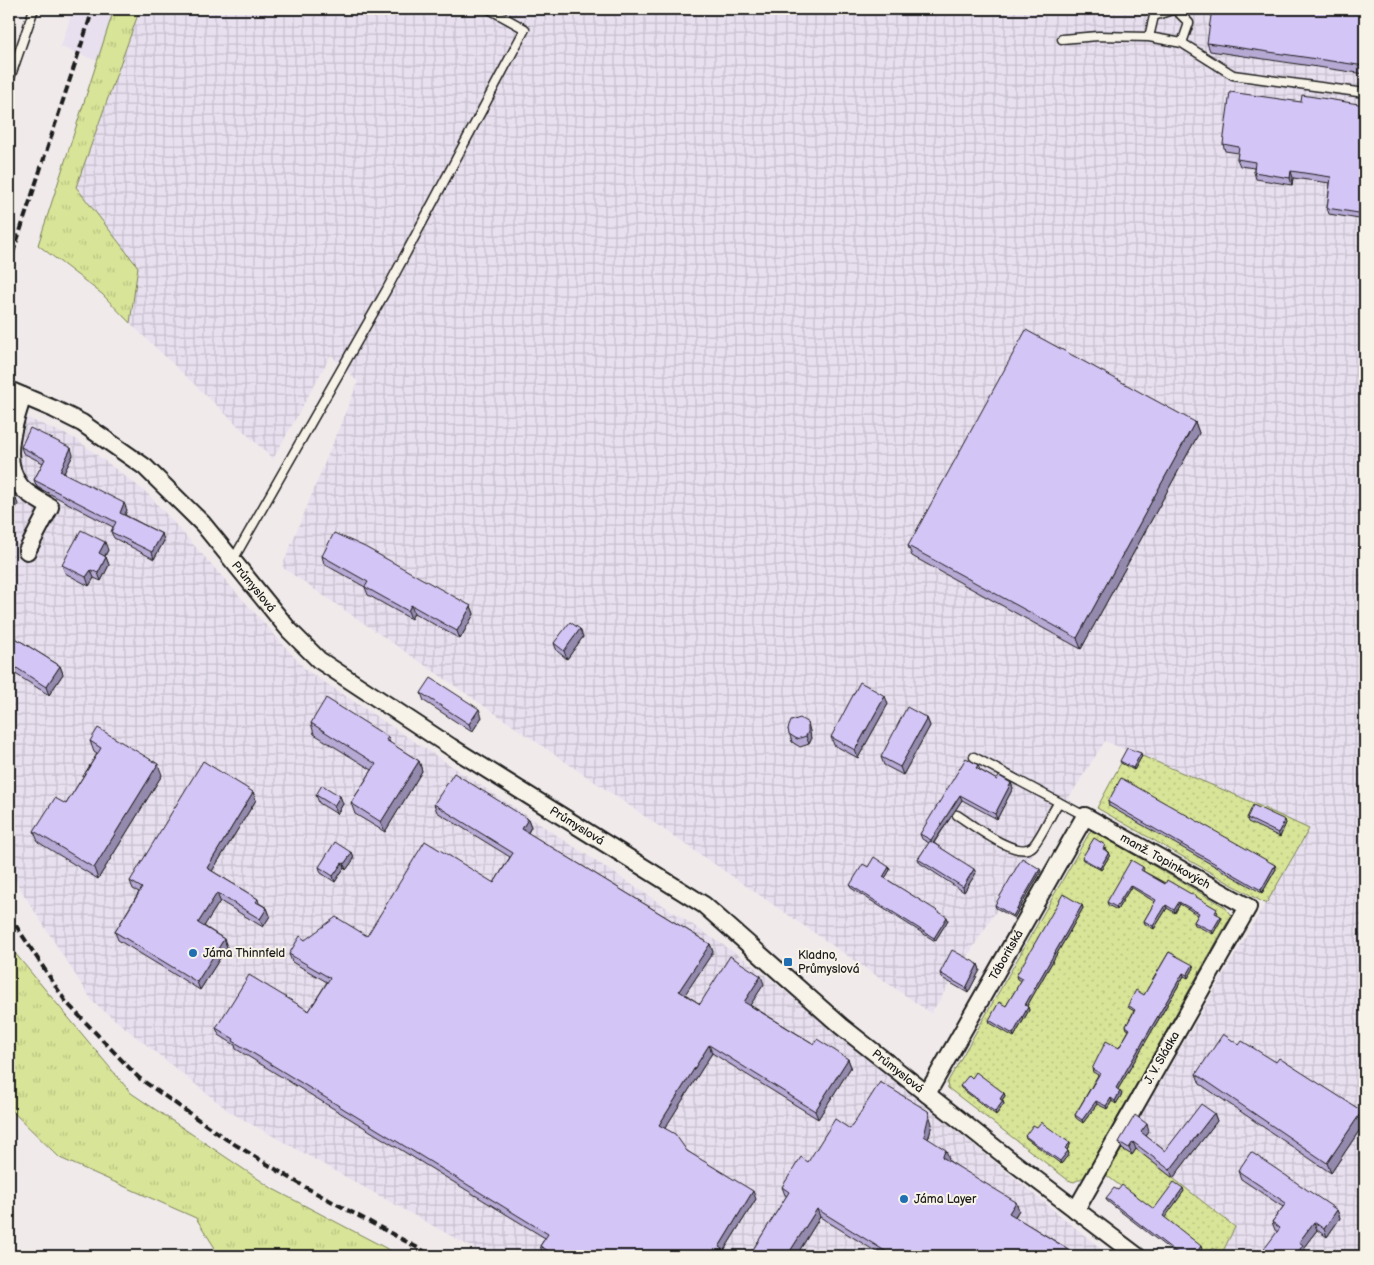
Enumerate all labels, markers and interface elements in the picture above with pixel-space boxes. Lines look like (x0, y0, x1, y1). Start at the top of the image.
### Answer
street label: Průmyslová (229, 558, 279, 615)
street label: Průmyslová (547, 803, 607, 849)
street label: manž. Topinkových (1118, 830, 1214, 892)
street label: Táboritská (986, 927, 1026, 983)
place label: Jáma Thinnfeld (203, 946, 285, 961)
marker: Jáma Thinnfeld (187, 947, 199, 959)
place label: Kladno, Průmyslová (798, 948, 860, 977)
marker: Kladno, Průmyslová (782, 956, 794, 968)
street label: J. V. Sládka (1141, 1029, 1183, 1087)
street label: Průmyslová (869, 1046, 927, 1096)
place label: Jáma Layer (914, 1192, 977, 1207)
marker: Jáma Layer (898, 1193, 910, 1205)

